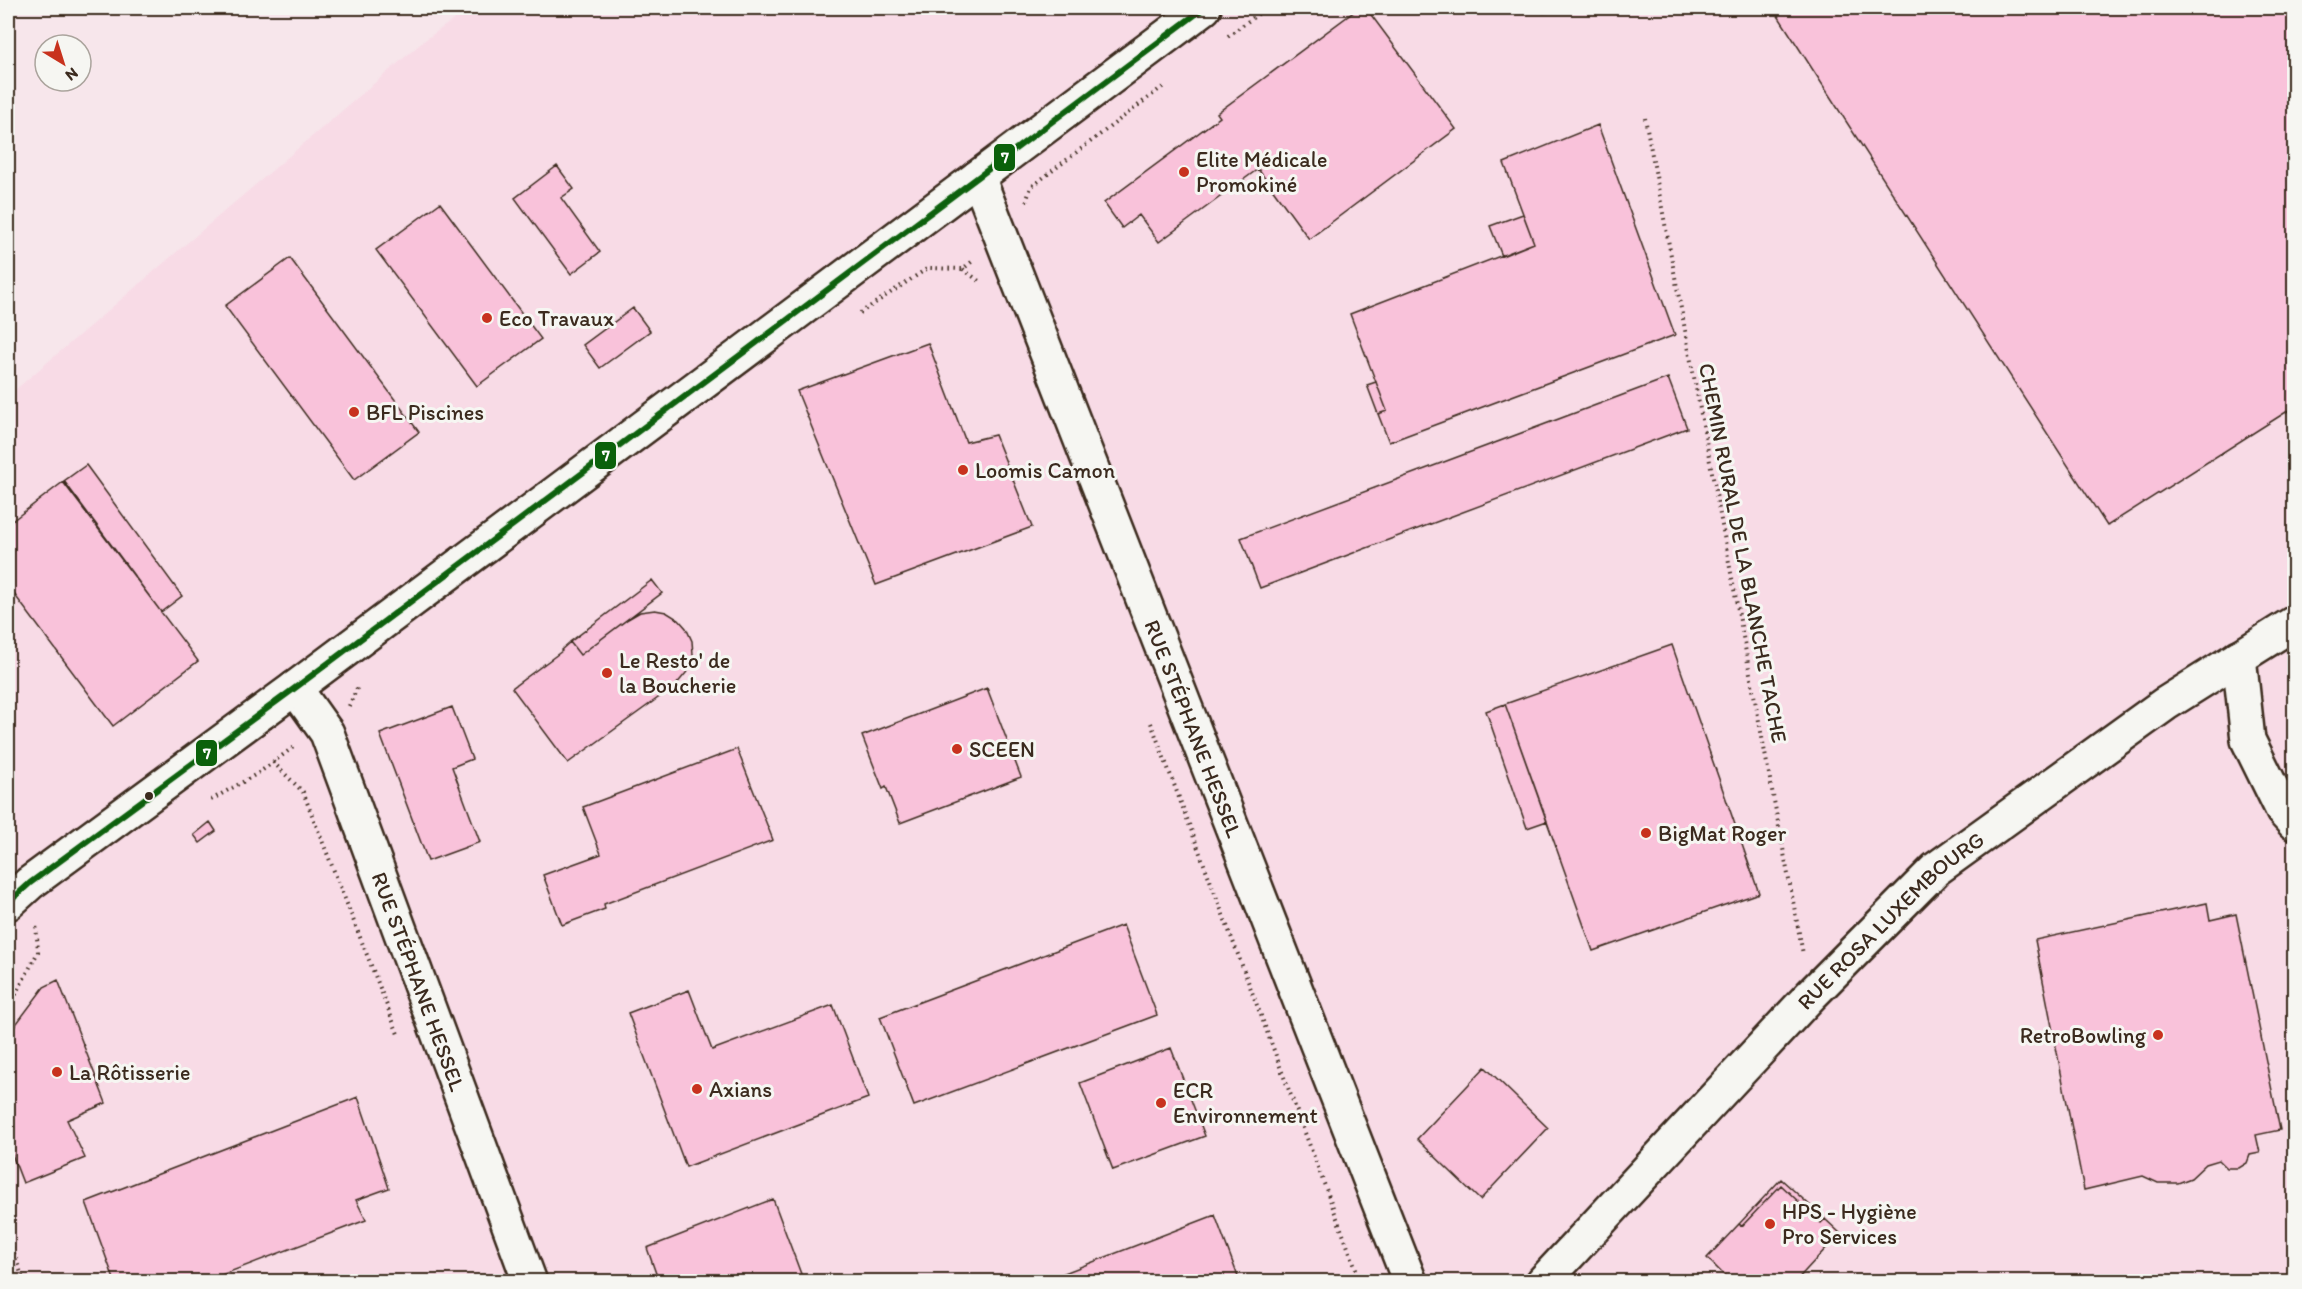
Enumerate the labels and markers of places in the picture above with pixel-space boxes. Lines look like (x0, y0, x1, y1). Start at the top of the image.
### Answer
place label: Elite Médicale Promokiné (1196, 146, 1327, 198)
marker: Elite Médicale Promokiné (1177, 165, 1191, 179)
place label: Eco Travaux (499, 305, 614, 332)
marker: Eco Travaux (480, 311, 494, 325)
place label: BFL Piscines (366, 399, 484, 426)
marker: BFL Piscines (347, 405, 361, 419)
place label: Loomis Camon (975, 457, 1116, 484)
marker: Loomis Camon (956, 463, 970, 477)
place label: Le Resto' de la Boucherie (619, 647, 736, 699)
marker: Le Resto' de la Boucherie (600, 666, 614, 680)
place label: SCEEN (969, 736, 1035, 763)
marker: SCEEN (950, 742, 964, 756)
unlabelled marker (143, 790, 155, 802)
place label: BigMat Roger (1658, 820, 1786, 847)
marker: BigMat Roger (1639, 826, 1653, 840)
place label: RetroBowling (2020, 1022, 2147, 1049)
marker: RetroBowling (2151, 1028, 2165, 1042)
place label: La Rôtisserie (69, 1059, 190, 1086)
marker: La Rôtisserie (50, 1065, 64, 1079)
place label: Axians (709, 1076, 772, 1103)
place label: ECR Environnement (1173, 1077, 1318, 1129)
marker: Axians (690, 1082, 704, 1096)
marker: ECR Environnement (1154, 1096, 1168, 1110)
place label: HPS - Hygiène Pro Services (1782, 1198, 1917, 1250)
marker: HPS - Hygiène Pro Services (1763, 1217, 1777, 1231)

